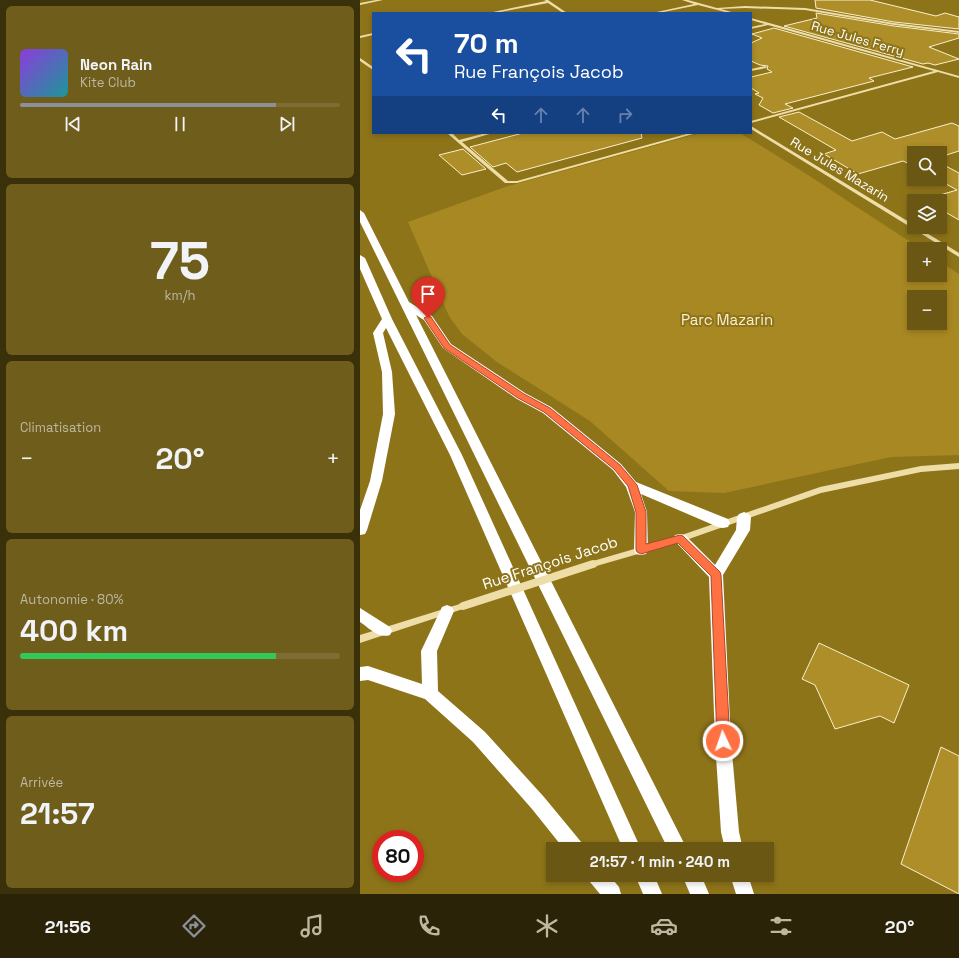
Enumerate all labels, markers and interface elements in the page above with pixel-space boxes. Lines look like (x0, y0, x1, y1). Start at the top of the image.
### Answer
street label: Rue Jules Ferry (809, 17, 906, 60)
text: 70 m (454, 25, 519, 61)
icon: left (388, 28, 440, 80)
text: Neon Rain (80, 55, 152, 74)
text: Rue François Jacob (454, 60, 623, 83)
text: Kite Club (80, 74, 136, 91)
icon: left (488, 104, 510, 126)
icon: ahead (530, 104, 552, 126)
icon: ahead (572, 104, 594, 126)
icon: right (614, 104, 636, 126)
icon: previous (62, 113, 84, 135)
icon: pause (169, 113, 191, 135)
icon: next (276, 113, 298, 135)
street label: Rue Jules Mazarin (787, 133, 892, 206)
map controls (907, 146, 947, 330)
button: search (907, 146, 947, 186)
button: layers (907, 194, 947, 234)
text: 75 (150, 228, 210, 294)
button: + (907, 242, 947, 282)
pin (411, 277, 445, 318)
icon: arrive (417, 283, 439, 305)
text: km/h (165, 287, 195, 304)
button: − (907, 290, 947, 330)
park label: Parc Mazarin (681, 310, 773, 329)
text: Climatisation (20, 419, 101, 436)
text: 20° (155, 439, 205, 478)
text: − (20, 444, 34, 472)
text: + (326, 444, 340, 472)
street label: Rue François Jacob (480, 532, 620, 593)
text: Autonomie · 80% (20, 591, 124, 608)
text: 400 km (20, 611, 128, 650)
position arrow (702, 720, 744, 762)
text: Arrivée (20, 774, 63, 791)
text: 21:57 (20, 794, 95, 833)
speed limit sign: 80 (372, 830, 424, 882)
text: 21:57 · 1 min · 240 m (590, 852, 730, 871)
icon: directions (180, 912, 208, 940)
icon: music (298, 912, 326, 940)
icon: phone (415, 912, 443, 940)
icon: climate (533, 912, 561, 940)
icon: car (650, 912, 678, 940)
icon: filters (767, 912, 795, 940)
text: 21:56 (45, 915, 91, 938)
text: 20° (885, 915, 914, 938)

